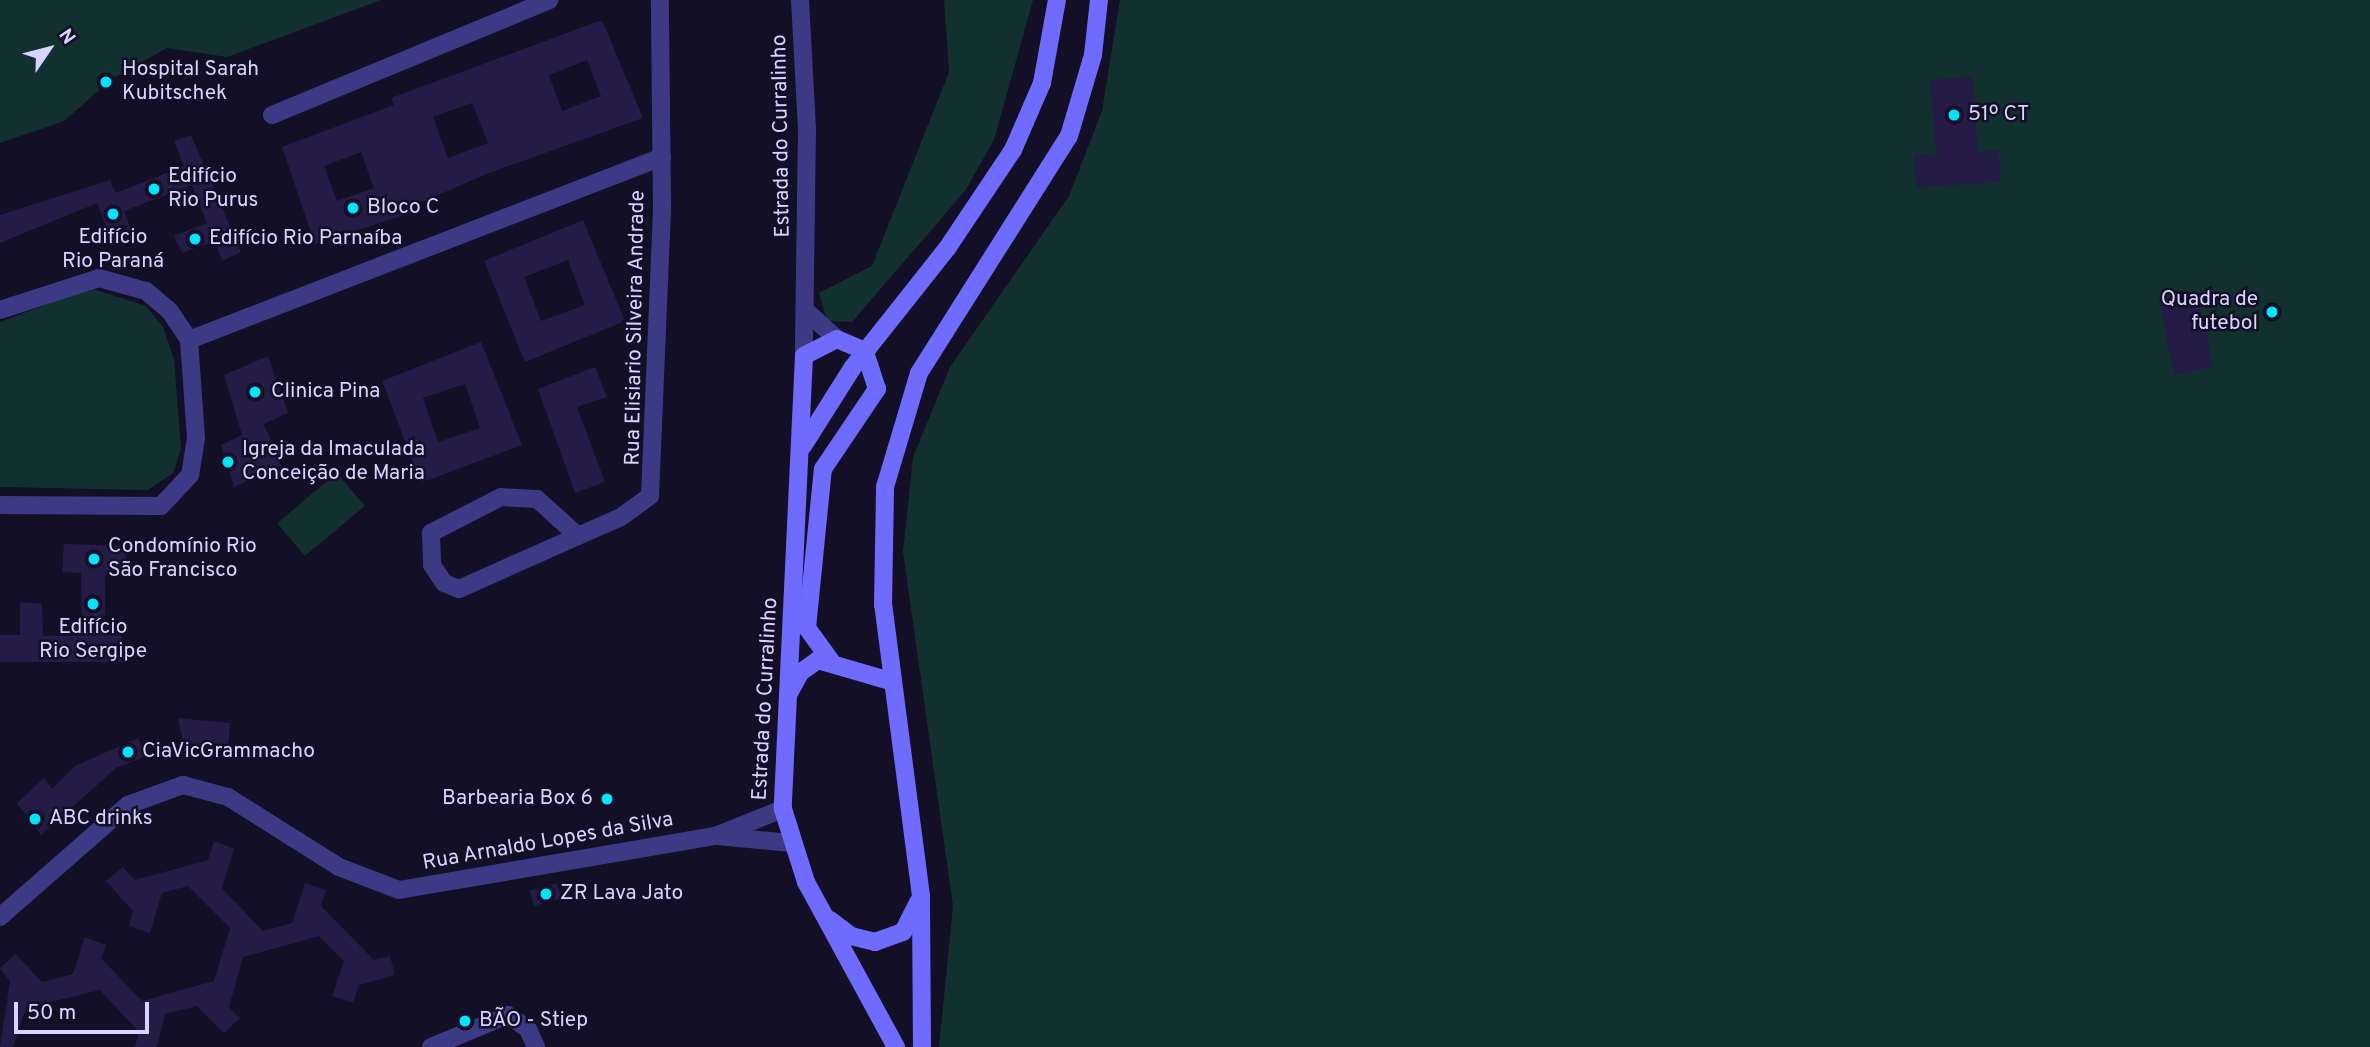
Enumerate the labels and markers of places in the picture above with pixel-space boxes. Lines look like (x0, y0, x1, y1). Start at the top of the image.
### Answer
place label: Hospital Sarah Kubitschek (122, 57, 259, 107)
marker: Hospital Sarah Kubitschek (96, 72, 116, 92)
place label: 51º CT (1968, 102, 2029, 128)
marker: 51º CT (1946, 107, 1962, 123)
place label: Edifício Rio Purus (168, 164, 258, 214)
marker: Edifício Rio Purus (146, 181, 162, 197)
place label: Bloco C (367, 195, 439, 221)
marker: Bloco C (345, 200, 361, 216)
marker: Edifício Rio Paraná (105, 206, 121, 222)
place label: Edifício Rio Paraná (62, 225, 164, 275)
place label: Edifício Rio Parnaíba (209, 226, 402, 252)
marker: Edifício Rio Parnaíba (187, 231, 203, 247)
place label: Quadra de futebol (2161, 287, 2258, 337)
marker: Quadra de futebol (2264, 304, 2280, 320)
place label: Clinica Pina (271, 379, 380, 405)
marker: Clinica Pina (245, 382, 265, 402)
place label: Igreja da Imaculada Conceição de Maria (242, 437, 425, 487)
marker: Igreja da Imaculada Conceição de Maria (220, 454, 236, 470)
place label: Condomínio Rio São Francisco (108, 534, 257, 584)
marker: Condomínio Rio São Francisco (86, 551, 102, 567)
marker: Edifício Rio Sergipe (85, 596, 101, 612)
place label: Edifício Rio Sergipe (39, 615, 147, 665)
place label: CiaVicGrammacho (142, 739, 315, 765)
marker: CiaVicGrammacho (120, 744, 136, 760)
place label: Barbearia Box 6 (442, 786, 593, 812)
marker: Barbearia Box 6 (599, 791, 615, 807)
place label: ABC drinks (49, 806, 153, 832)
marker: ABC drinks (27, 811, 43, 827)
place label: ZR Lava Jato (560, 881, 683, 907)
marker: ZR Lava Jato (538, 886, 554, 902)
place label: BÃO - Stiep (479, 1008, 588, 1034)
marker: BÃO - Stiep (457, 1013, 473, 1029)

